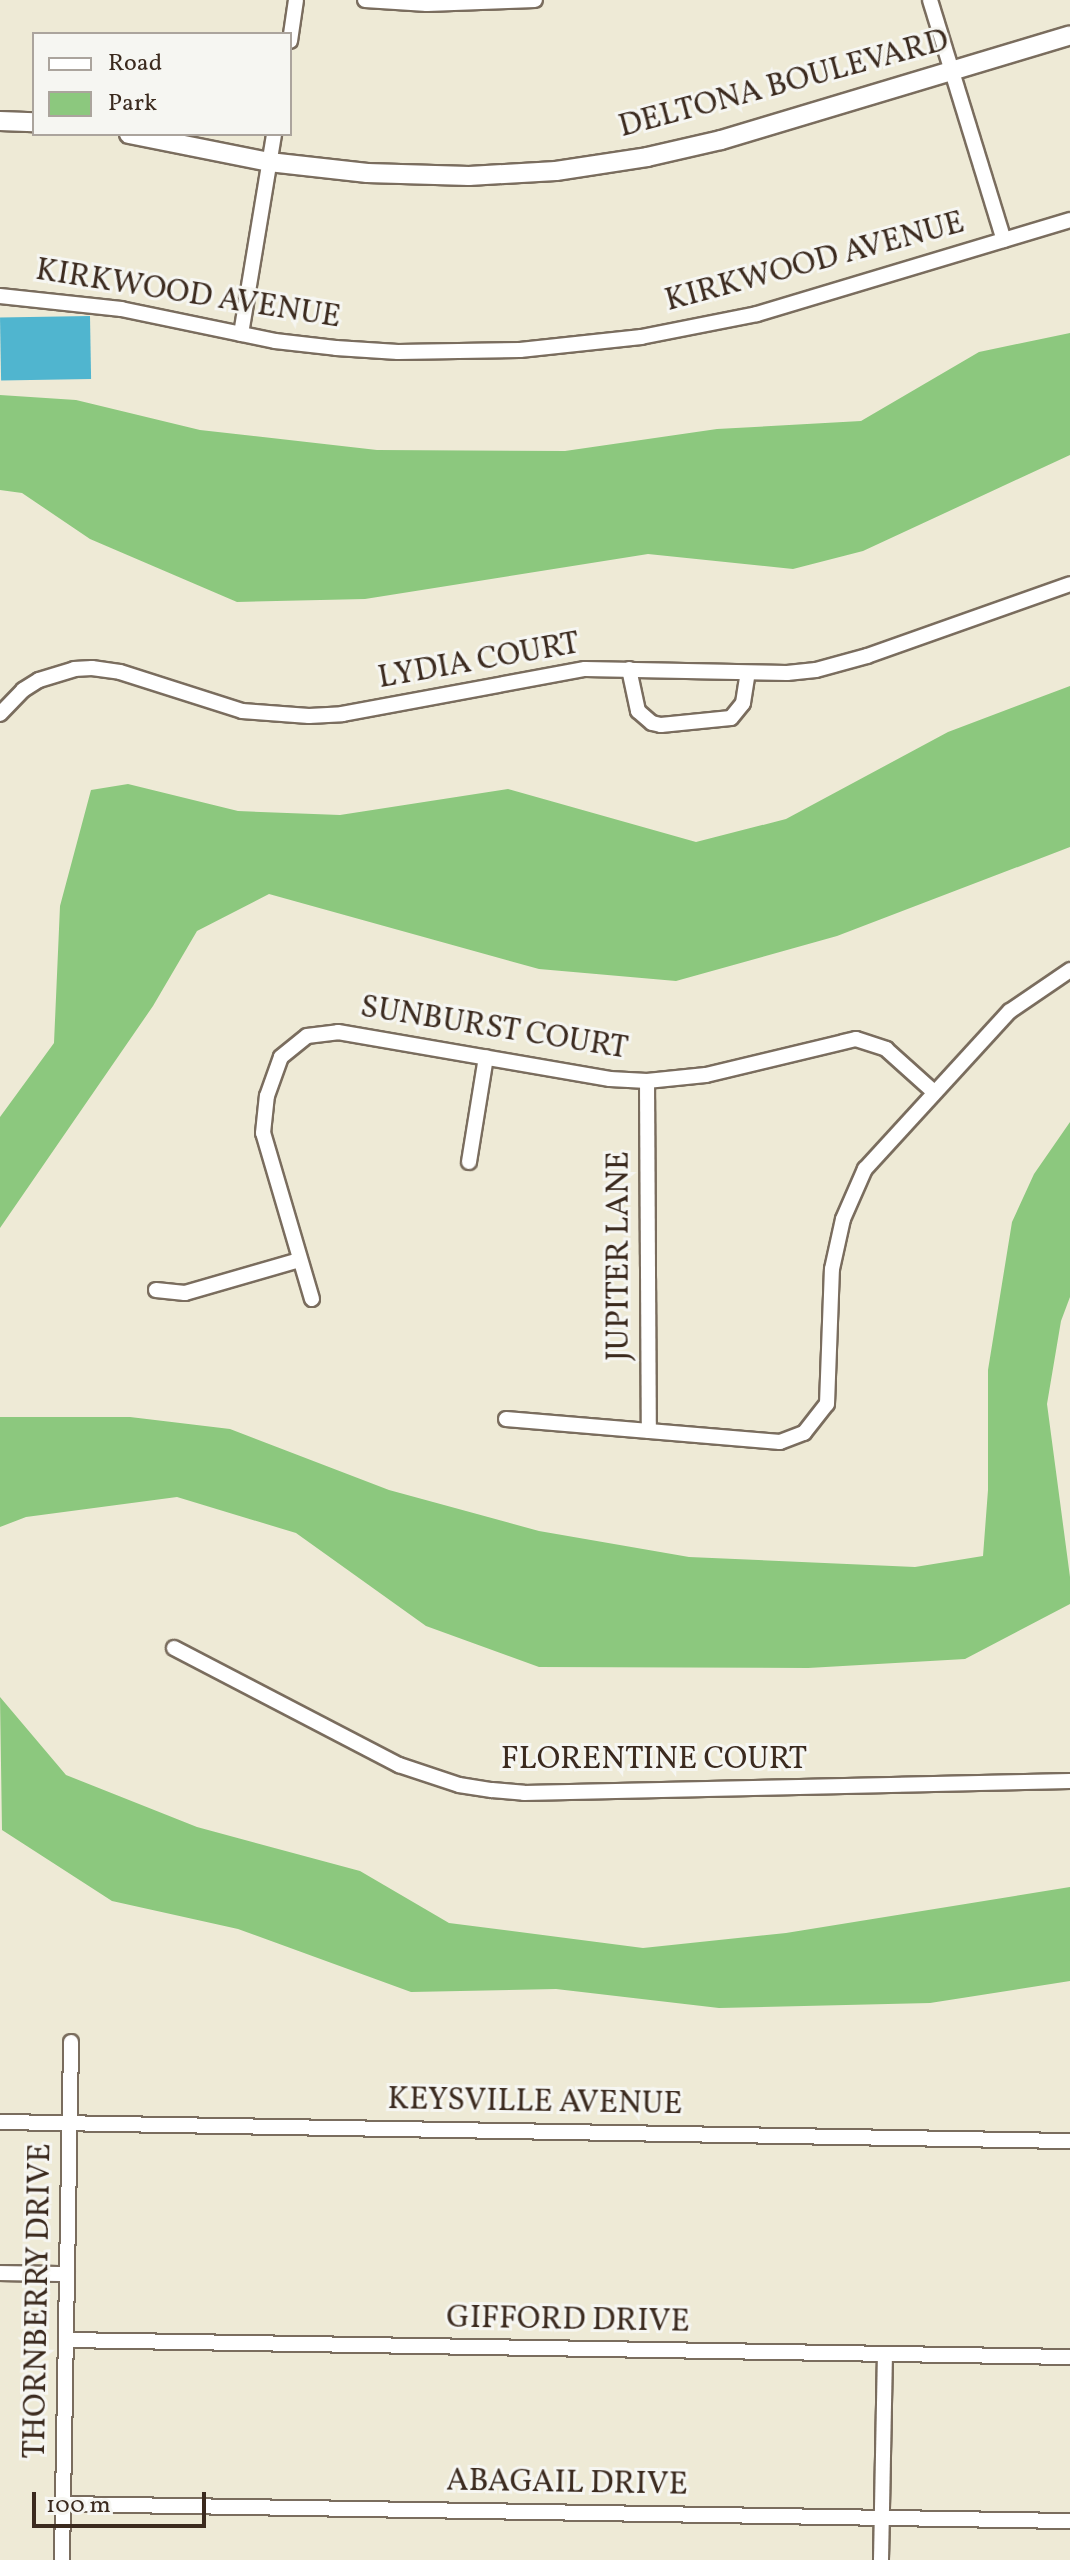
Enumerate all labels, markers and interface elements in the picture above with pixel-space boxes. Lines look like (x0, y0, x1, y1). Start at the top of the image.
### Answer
street label: DELTONA BOULEVARD (615, 22, 953, 148)
legend (32, 32, 292, 136)
text: Road (108, 47, 162, 81)
text: Park (108, 87, 157, 121)
street label: KIRKWOOD AVENUE (661, 205, 969, 321)
street label: KIRKWOOD AVENUE (33, 252, 343, 338)
street label: LYDIA COURT (375, 625, 583, 699)
street label: SUNBURST COURT (357, 989, 631, 1069)
street label: JUPITER LANE (601, 1151, 639, 1361)
street label: FLORENTINE COURT (501, 1741, 807, 1779)
street label: KEYSVILLE AVENUE (387, 2081, 683, 2125)
street label: THORNBERRY DRIVE (17, 2142, 61, 2460)
street label: GIFFORD DRIVE (446, 2300, 690, 2342)
street label: ABAGAIL DRIVE (446, 2463, 688, 2505)
scale bar (36, 2476, 210, 2526)
text: 100 m (46, 2489, 111, 2523)

